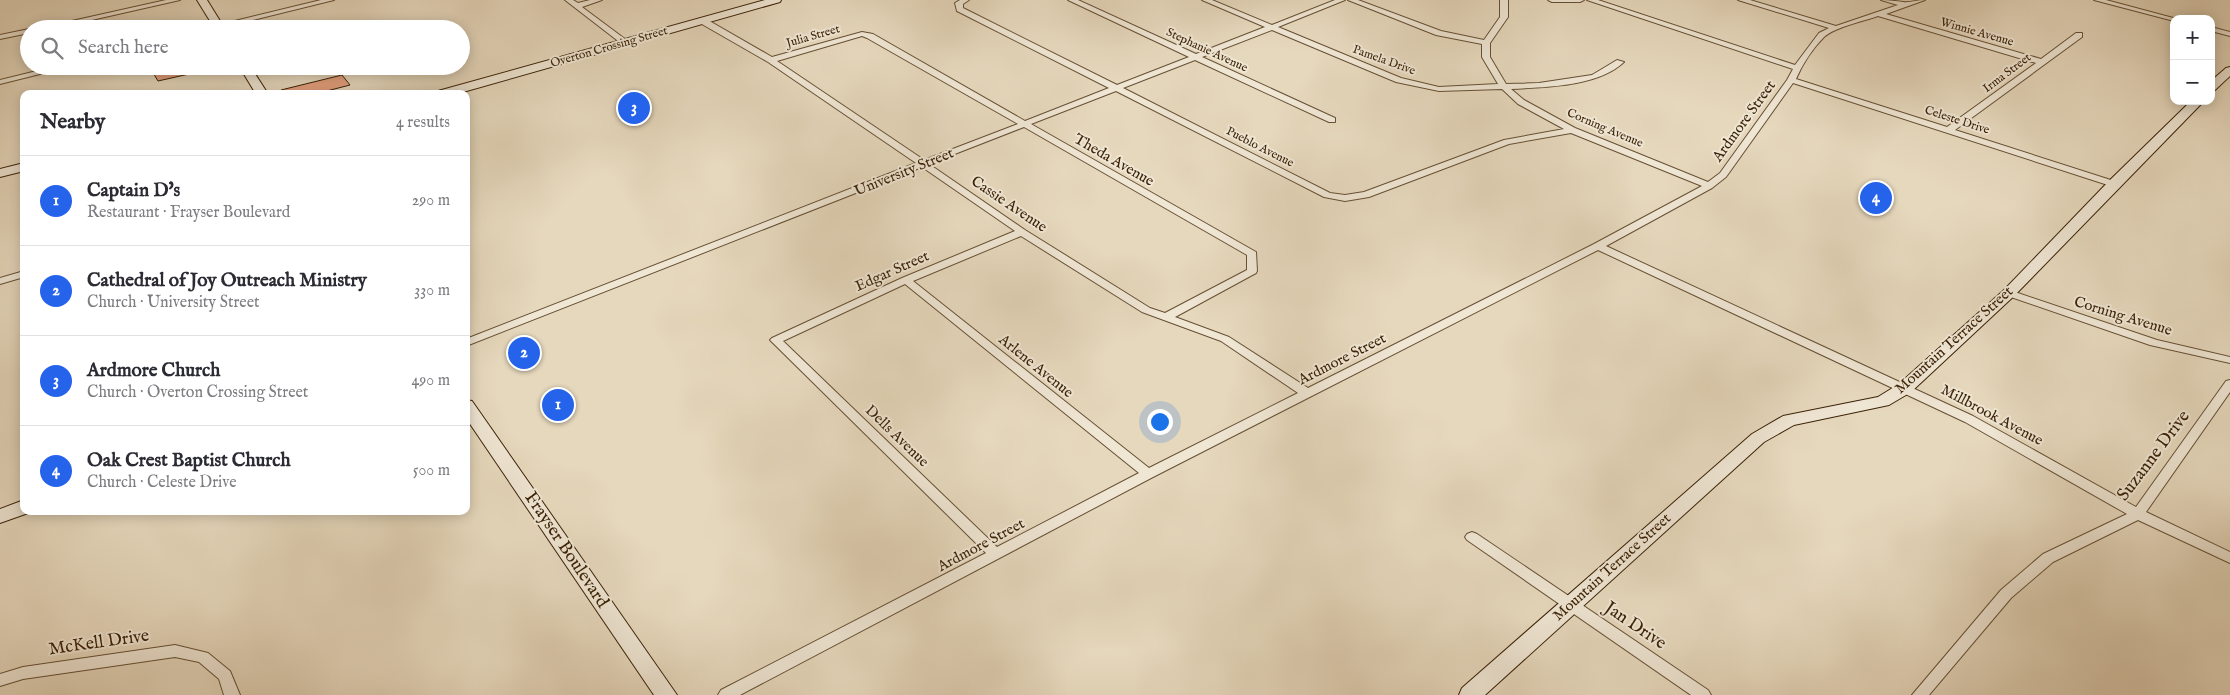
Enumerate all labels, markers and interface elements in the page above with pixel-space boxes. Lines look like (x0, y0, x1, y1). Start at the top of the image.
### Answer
street label: Winnie Avenue (1939, 14, 2016, 50)
map controls (2170, 15, 2215, 105)
button: + (2170, 15, 2215, 60)
search box (20, 20, 470, 75)
street label: Julia Street (783, 21, 842, 52)
street label: Overton Crossing Street (549, 23, 669, 71)
street label: Stephanie Avenue (1163, 25, 1251, 77)
icon: search (38, 34, 66, 62)
text: Search here (78, 36, 169, 60)
street label: Pamela Drive (1351, 42, 1418, 78)
street label: Irma Street (1980, 50, 2034, 96)
button: − (2170, 60, 2215, 105)
street label: Ardmore Street (1707, 77, 1780, 166)
pin: 3 (618, 89, 650, 127)
street label: Celeste Drive (1923, 102, 1992, 138)
street label: Corning Avenue (1565, 105, 1646, 151)
text: Nearby (40, 109, 105, 136)
text: 4 results (396, 113, 450, 133)
street label: Pueblo Avenue (1224, 124, 1297, 171)
street label: Theda Avenue (1071, 129, 1158, 191)
street label: University Street (852, 143, 956, 201)
street label: Cassie Avenue (967, 172, 1051, 236)
text: Captain D's (87, 179, 180, 203)
pin: 4 (1860, 179, 1892, 217)
text: 1 (53, 191, 59, 211)
text: 290 m (412, 191, 450, 211)
text: Restaurant · Frayser Boulevard (87, 203, 290, 223)
street label: Edgar Street (852, 246, 932, 296)
text: Cathedral of Joy Outreach Ministry (87, 269, 367, 293)
text: 2 (52, 281, 60, 301)
text: 330 m (414, 281, 450, 301)
street label: Mountain Terrace Street (1891, 282, 2017, 398)
street label: Corning Avenue (2072, 292, 2174, 340)
text: Church · University Street (87, 293, 259, 313)
street label: Arlene Avenue (994, 329, 1077, 402)
street label: Ardmore Street (1294, 329, 1389, 390)
pin: 2 (508, 334, 540, 372)
text: Ardmore Church (87, 359, 220, 383)
text: 3 (53, 371, 59, 391)
text: 490 m (411, 371, 450, 391)
street label: Millbrook Avenue (1938, 380, 2046, 450)
text: Church · Overton Crossing Street (87, 383, 308, 403)
pin: 1 (542, 386, 574, 424)
street label: Dells Avenue (861, 401, 933, 471)
street label: Suzanne Drive (2112, 406, 2196, 506)
your location (1147, 409, 1173, 435)
text: Oak Crest Baptist Church (87, 449, 291, 473)
text: 4 (52, 461, 60, 481)
text: 500 m (413, 461, 450, 481)
text: Church · Celeste Drive (87, 473, 237, 493)
street label: Frayser Boulevard (519, 487, 614, 613)
street label: Mountain Terrace Street (1549, 509, 1675, 625)
street label: Ardmore Street (933, 514, 1028, 576)
street label: Jan Drive (1598, 596, 1670, 655)
street label: McKell Drive (47, 625, 151, 661)

